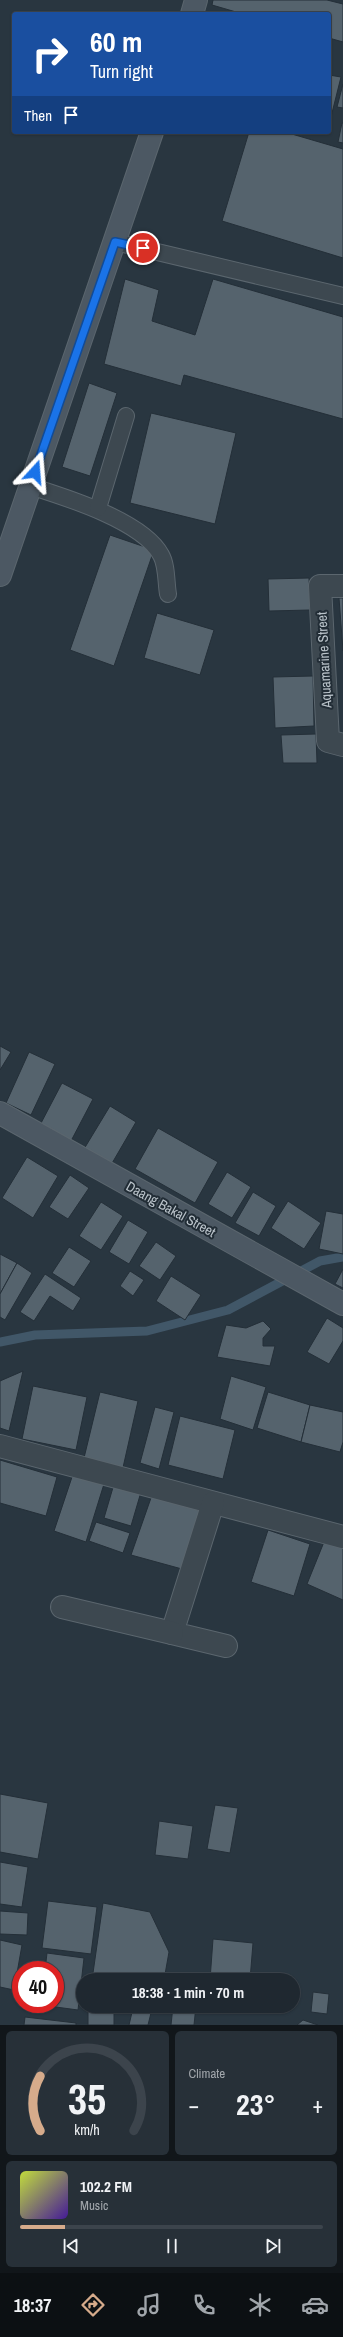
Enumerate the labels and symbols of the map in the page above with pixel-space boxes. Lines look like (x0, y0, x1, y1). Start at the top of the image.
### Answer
pin (126, 231, 160, 265)
position arrow (14, 451, 56, 493)
street label: Aquamarine Street (312, 611, 336, 710)
street label: Daang Bakal Street (123, 1177, 219, 1241)
speed limit sign: 40 (12, 1961, 64, 2013)

